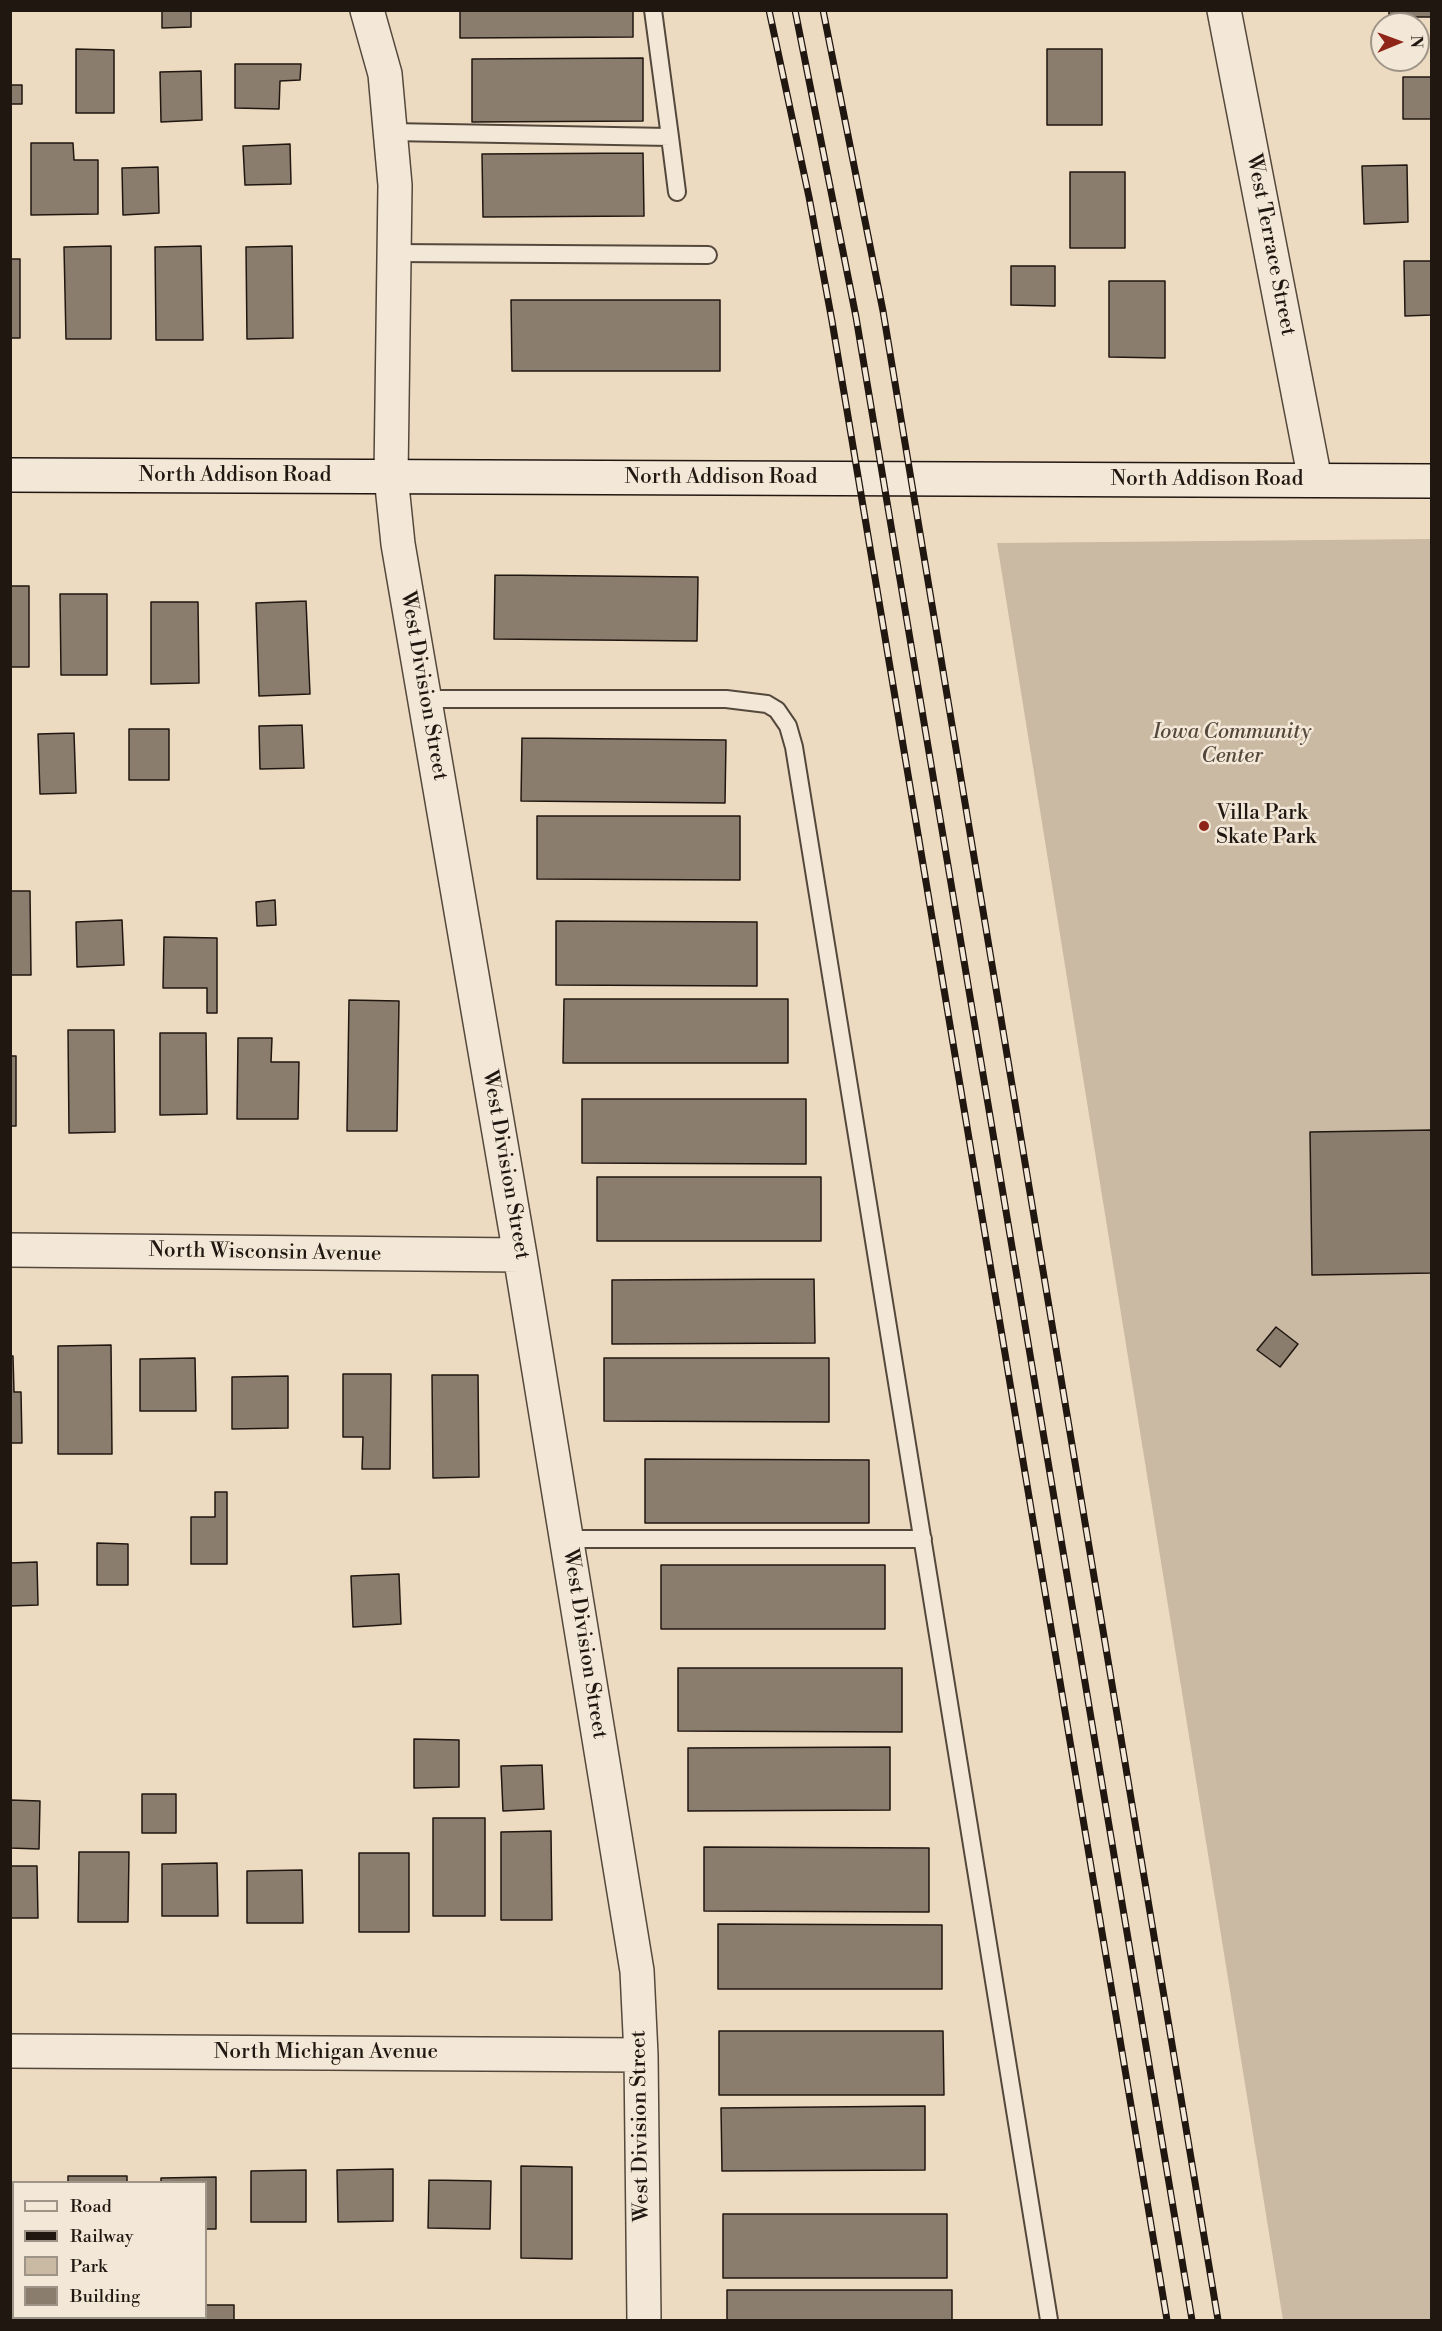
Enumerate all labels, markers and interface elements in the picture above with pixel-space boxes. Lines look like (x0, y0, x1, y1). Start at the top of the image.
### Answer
north arrow (1370, 12, 1430, 72)
text: N (1406, 35, 1426, 48)
street label: West Terrace Street (1240, 152, 1300, 338)
street label: North Addison Road (139, 463, 331, 489)
street label: North Addison Road (625, 465, 817, 491)
street label: North Addison Road (1111, 467, 1303, 493)
street label: West Division Street (394, 589, 452, 783)
park label: Iowa Community Center (1153, 720, 1311, 770)
place label: Villa Park Skate Park (1216, 801, 1316, 851)
marker: Villa Park Skate Park (1197, 819, 1211, 833)
street label: West Division Street (476, 1068, 534, 1262)
street label: North Wisconsin Avenue (148, 1238, 382, 1268)
street label: West Division Street (557, 1547, 611, 1741)
street label: West Division Street (627, 2030, 655, 2222)
street label: North Michigan Avenue (214, 2040, 438, 2066)
legend (12, 2181, 207, 2319)
text: Road (70, 2195, 112, 2218)
text: Railway (70, 2225, 133, 2248)
text: Park (70, 2255, 107, 2278)
text: Building (70, 2285, 140, 2308)

